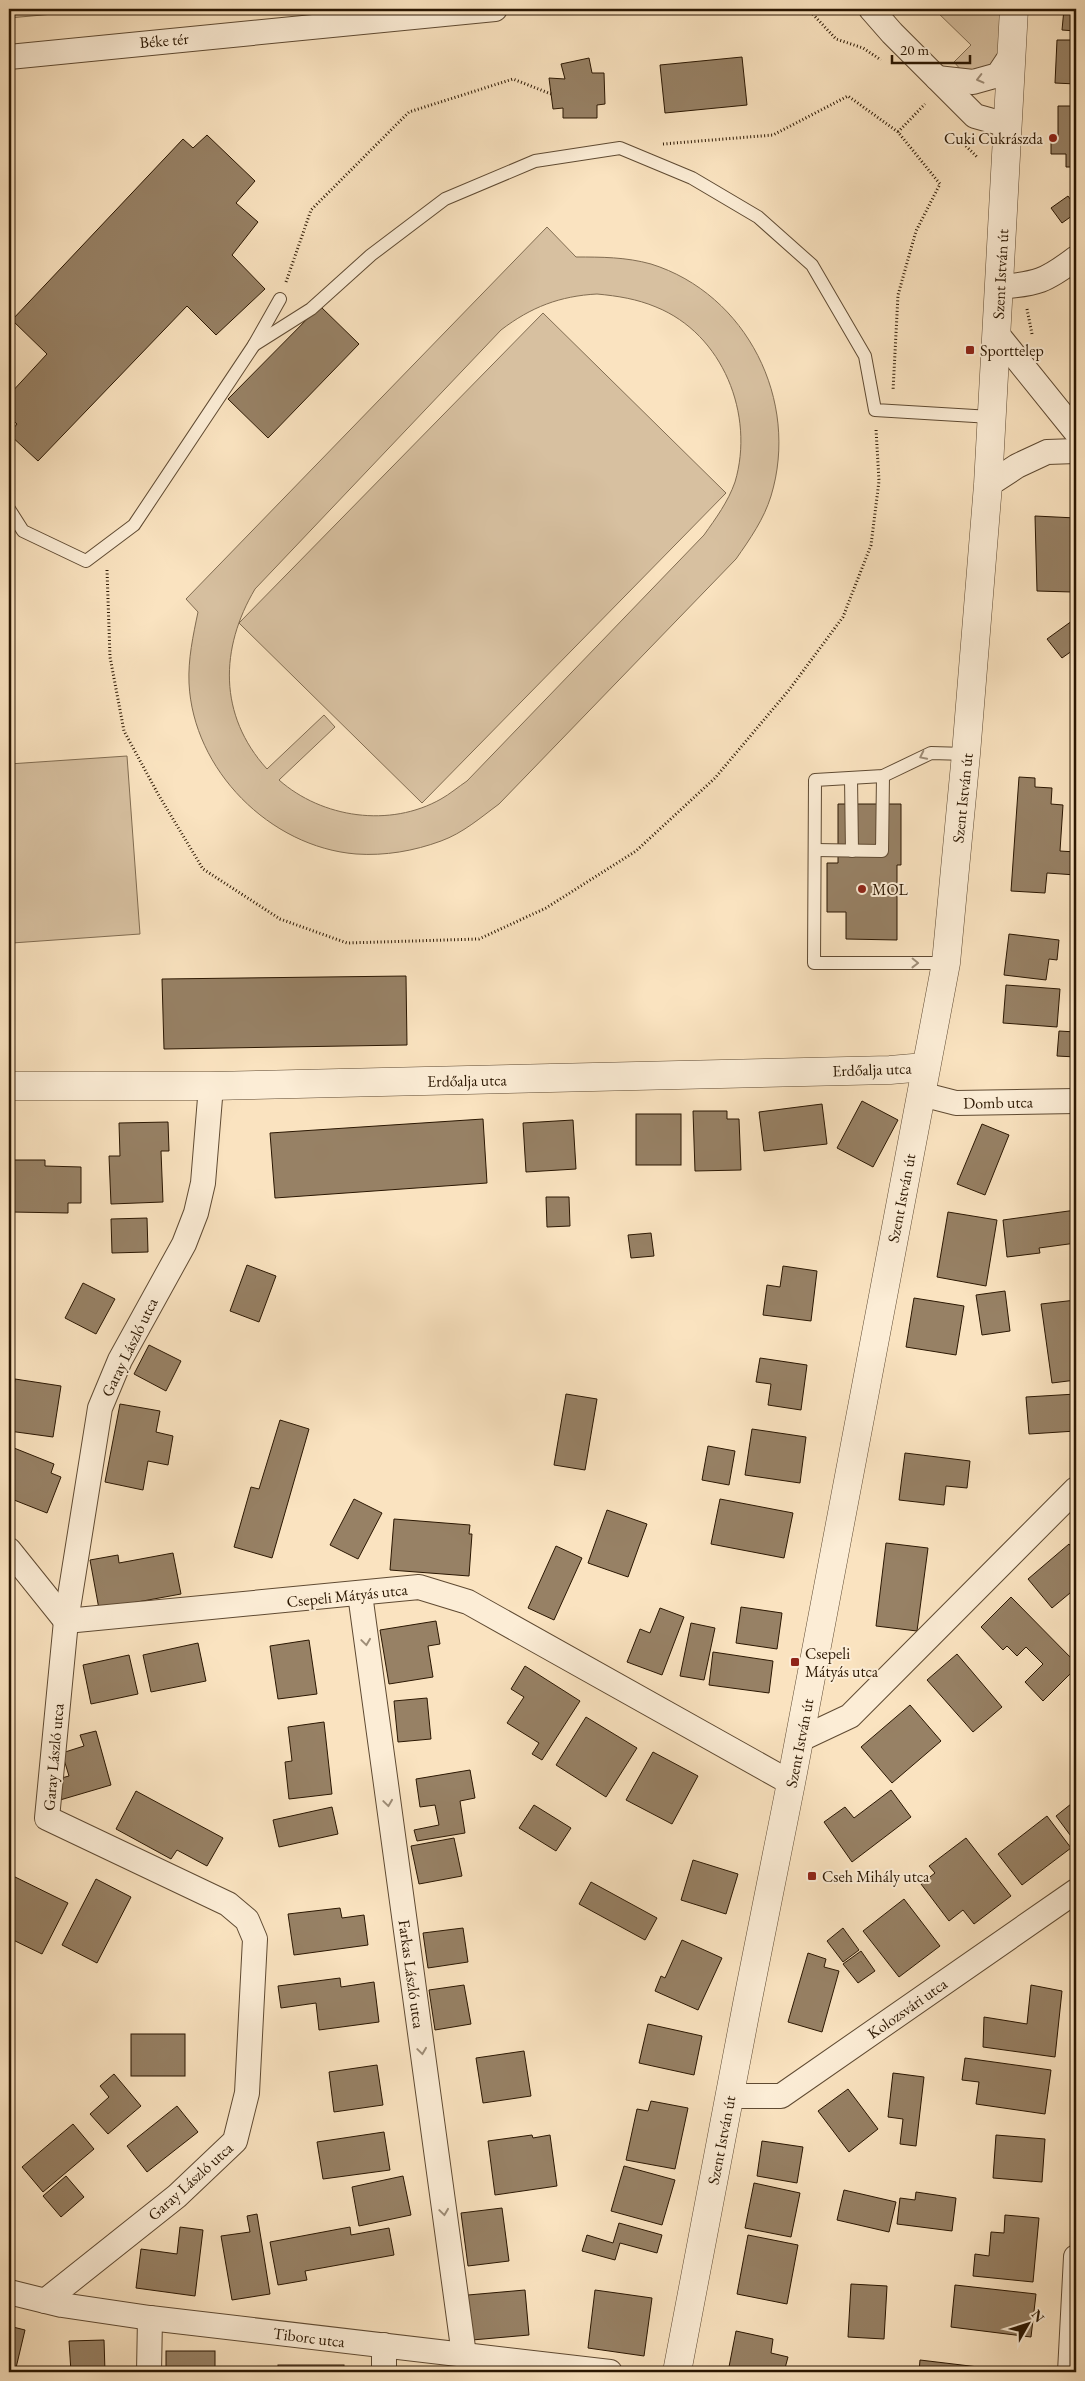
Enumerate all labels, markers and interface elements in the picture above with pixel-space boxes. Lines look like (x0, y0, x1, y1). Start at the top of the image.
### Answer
street label: Béke tér (139, 28, 190, 53)
scale bar (892, 32, 970, 64)
text: 20 m (900, 40, 929, 59)
one-way arrow (977, 74, 985, 84)
place label: Cuki Cukrászda (944, 128, 1044, 149)
marker: Cuki Cukrászda (1047, 132, 1059, 144)
street label: Szent István út (988, 228, 1013, 320)
place label: Sporttelep (980, 340, 1044, 361)
marker: Sporttelep (964, 344, 976, 356)
one-way arrow (919, 750, 928, 761)
street label: Szent István út (947, 752, 978, 844)
place label: MOL (872, 879, 909, 900)
marker: MOL (856, 883, 868, 895)
one-way arrow (912, 957, 920, 968)
street label: Erdőalja utca (832, 1058, 913, 1081)
street label: Erdőalja utca (427, 1069, 508, 1092)
street label: Domb utca (963, 1091, 1034, 1114)
street label: Szent István út (883, 1152, 920, 1244)
street label: Garay László utca (96, 1294, 163, 1400)
street label: Csepeli Mátyás utca (286, 1579, 409, 1612)
one-way arrow (360, 1639, 371, 1647)
place label: Csepeli Mátyás utca (805, 1643, 879, 1682)
marker: Csepeli Mátyás utca (789, 1656, 801, 1668)
street label: Szent István út (781, 1697, 818, 1789)
street label: Garay László utca (38, 1702, 69, 1812)
one-way arrow (382, 1800, 393, 1808)
place label: Cseh Mihály utca (822, 1866, 930, 1887)
marker: Cseh Mihály utca (806, 1870, 818, 1882)
street label: Farkas László utca (393, 1918, 430, 2030)
street label: Kolozsvári utca (863, 1973, 952, 2044)
one-way arrow (416, 2047, 427, 2055)
street label: Szent István út (703, 2094, 740, 2186)
street label: Garay László utca (143, 2137, 238, 2225)
one-way arrow (438, 2208, 449, 2216)
north arrow (1002, 2298, 1052, 2348)
text: N (1028, 2306, 1049, 2326)
street label: Tiborc utca (272, 2323, 347, 2352)

